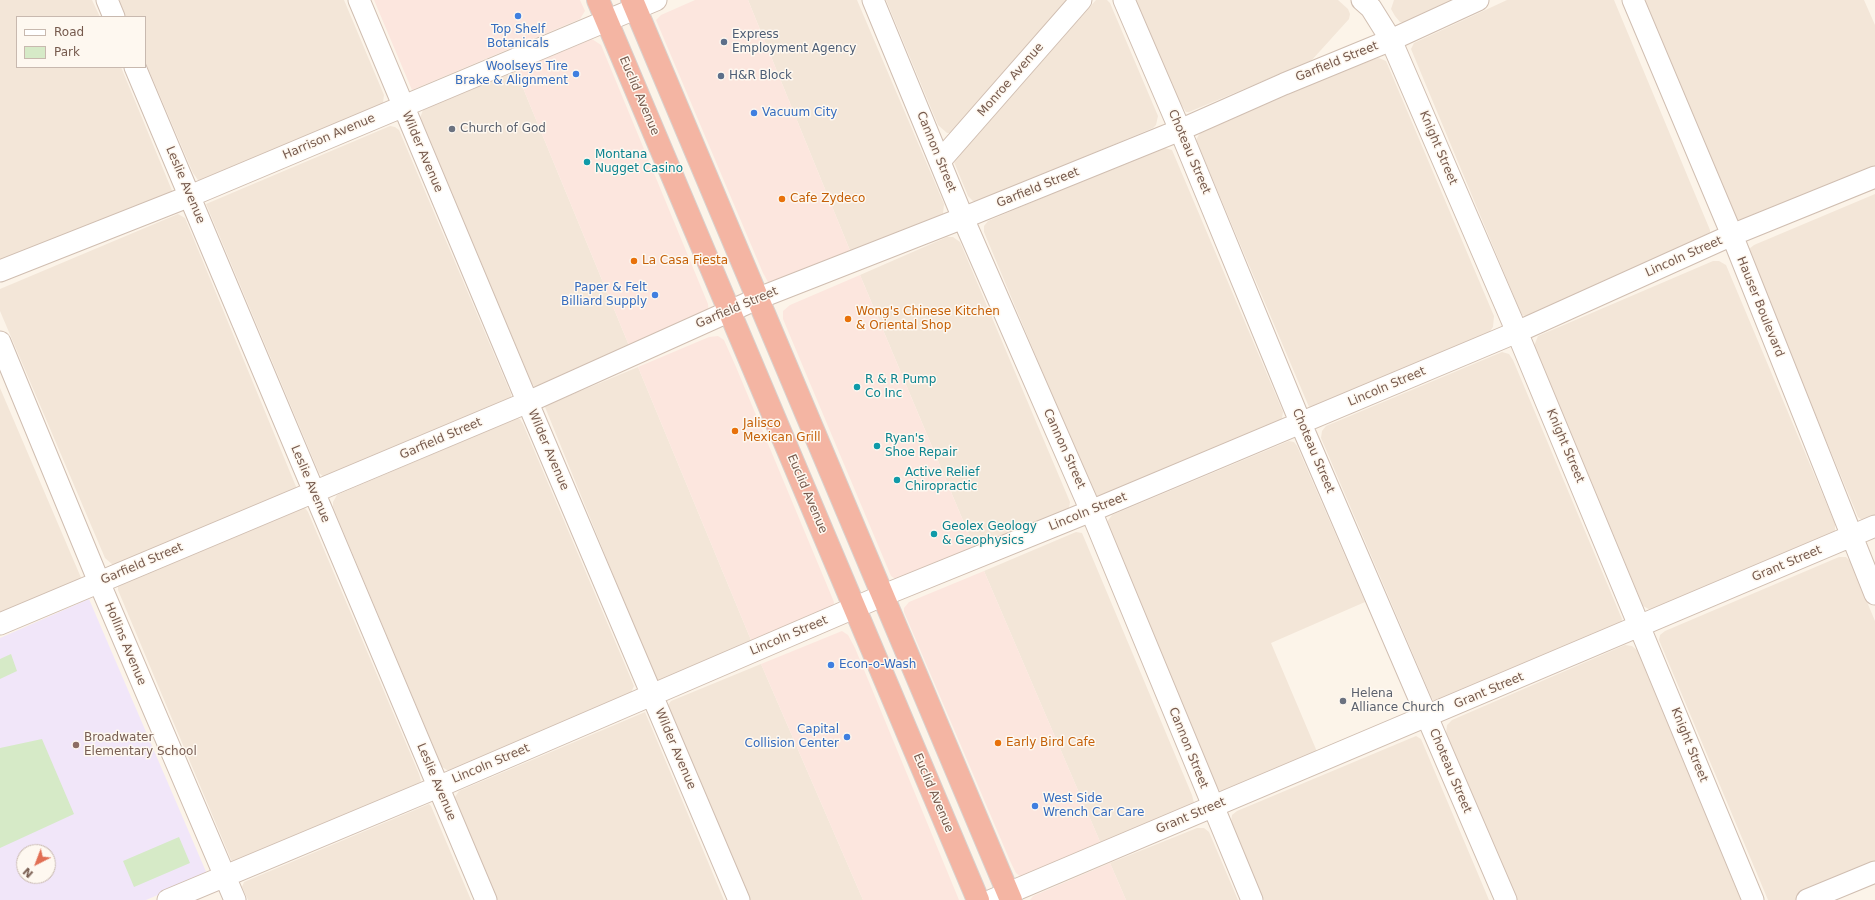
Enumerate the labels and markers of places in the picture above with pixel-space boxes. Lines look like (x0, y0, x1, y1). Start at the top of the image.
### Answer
marker: Top Shelf Botanicals (513, 11, 523, 21)
place label: Top Shelf Botanicals (487, 23, 549, 51)
place label: Express Employment Agency (732, 28, 856, 56)
marker: Express Employment Agency (719, 37, 729, 47)
place label: Woolseys Tire Brake & Alignment (455, 60, 568, 88)
marker: Woolseys Tire Brake & Alignment (571, 69, 581, 79)
place label: H&R Block (729, 69, 792, 83)
marker: H&R Block (716, 71, 726, 81)
place label: Vacuum City (762, 106, 837, 120)
marker: Vacuum City (749, 108, 759, 118)
place label: Church of God (460, 122, 546, 136)
marker: Church of God (447, 124, 457, 134)
place label: Montana Nugget Casino (595, 148, 683, 176)
marker: Montana Nugget Casino (582, 157, 592, 167)
place label: Cafe Zydeco (790, 192, 865, 206)
marker: Cafe Zydeco (777, 194, 787, 204)
place label: La Casa Fiesta (642, 254, 728, 268)
marker: La Casa Fiesta (629, 256, 639, 266)
place label: Paper & Felt Billiard Supply (561, 281, 647, 309)
marker: Paper & Felt Billiard Supply (650, 290, 660, 300)
place label: Wong's Chinese Kitchen & Oriental Shop (856, 305, 1000, 333)
marker: Wong's Chinese Kitchen & Oriental Shop (843, 314, 853, 324)
place label: R & R Pump Co Inc (865, 373, 936, 401)
marker: R & R Pump Co Inc (852, 382, 862, 392)
place label: Jalisco Mexican Grill (743, 417, 821, 445)
marker: Jalisco Mexican Grill (730, 426, 740, 436)
place label: Ryan's Shoe Repair (885, 432, 957, 460)
marker: Ryan's Shoe Repair (872, 441, 882, 451)
place label: Active Relief Chiropractic (905, 466, 979, 494)
marker: Active Relief Chiropractic (892, 475, 902, 485)
place label: Geolex Geology & Geophysics (942, 520, 1037, 548)
marker: Geolex Geology & Geophysics (929, 529, 939, 539)
place label: Econ-o-Wash (839, 658, 916, 672)
marker: Econ-o-Wash (826, 660, 836, 670)
place label: Helena Alliance Church (1351, 687, 1444, 715)
marker: Helena Alliance Church (1338, 696, 1348, 706)
place label: Capital Collision Center (745, 723, 839, 751)
place label: Broadwater Elementary School (84, 731, 197, 759)
marker: Capital Collision Center (842, 732, 852, 742)
place label: Early Bird Cafe (1006, 736, 1095, 750)
marker: Early Bird Cafe (993, 738, 1003, 748)
marker: Broadwater Elementary School (71, 740, 81, 750)
place label: West Side Wrench Car Care (1043, 792, 1144, 820)
marker: West Side Wrench Car Care (1030, 801, 1040, 811)

